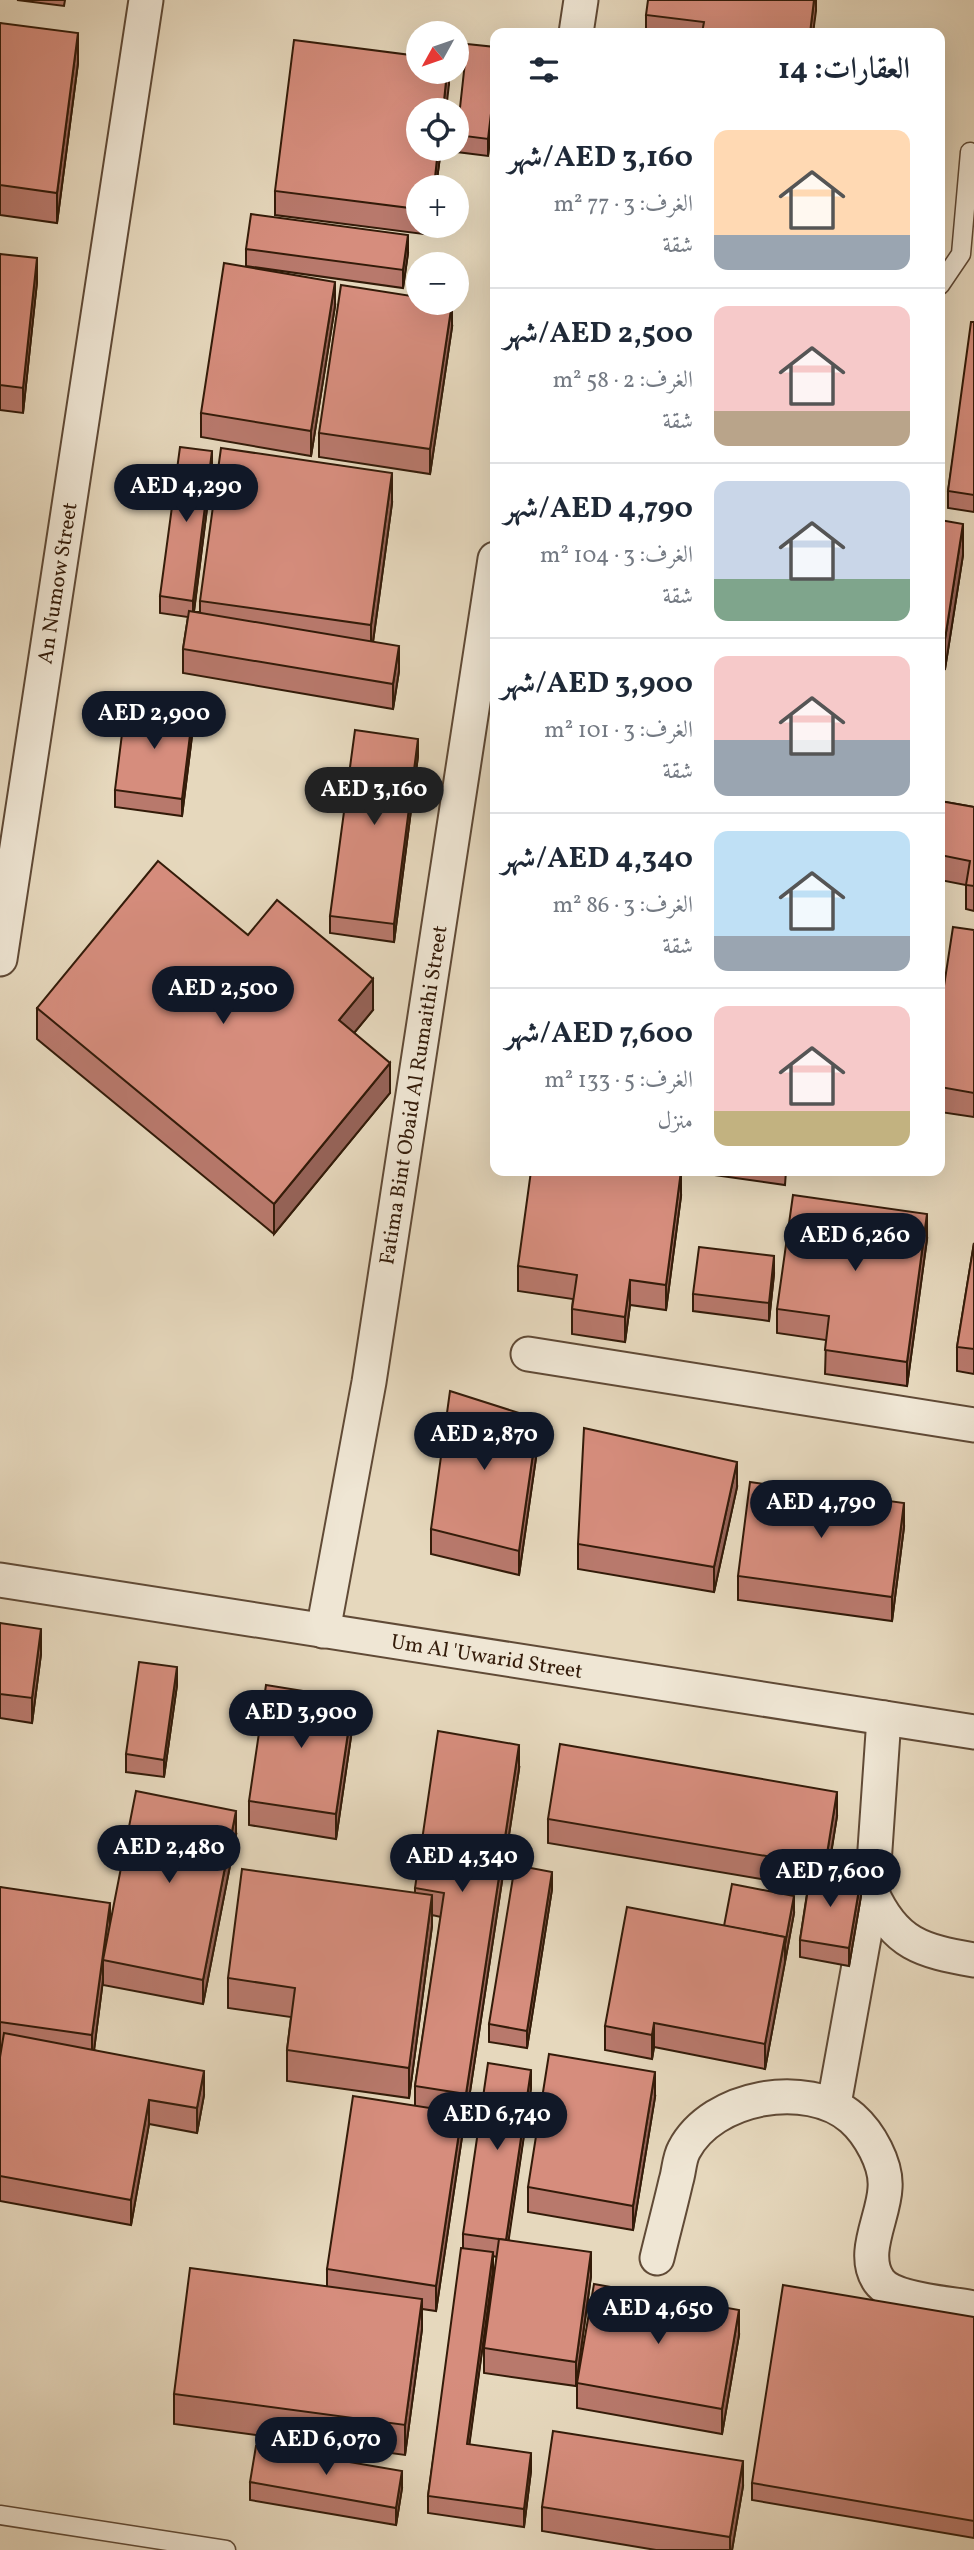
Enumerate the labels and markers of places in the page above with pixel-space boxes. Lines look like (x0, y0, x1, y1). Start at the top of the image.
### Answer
pin: AED 4,290 (106, 464, 266, 524)
pin: AED 2,900 (74, 692, 234, 751)
pin: AED 3,160 (294, 768, 454, 827)
pin: AED 2,500 (143, 967, 303, 1026)
pin: AED 6,260 (775, 1214, 935, 1273)
pin: AED 2,870 (404, 1412, 564, 1472)
pin: AED 4,790 (741, 1480, 901, 1540)
pin: AED 3,900 (221, 1690, 381, 1750)
pin: AED 2,480 (89, 1826, 249, 1885)
pin: AED 4,340 (382, 1834, 542, 1894)
pin: AED 7,600 (750, 1850, 910, 1909)
pin: AED 6,740 (417, 2092, 577, 2152)
pin: AED 4,650 (578, 2286, 738, 2346)
pin: AED 6,070 (246, 2418, 406, 2477)

